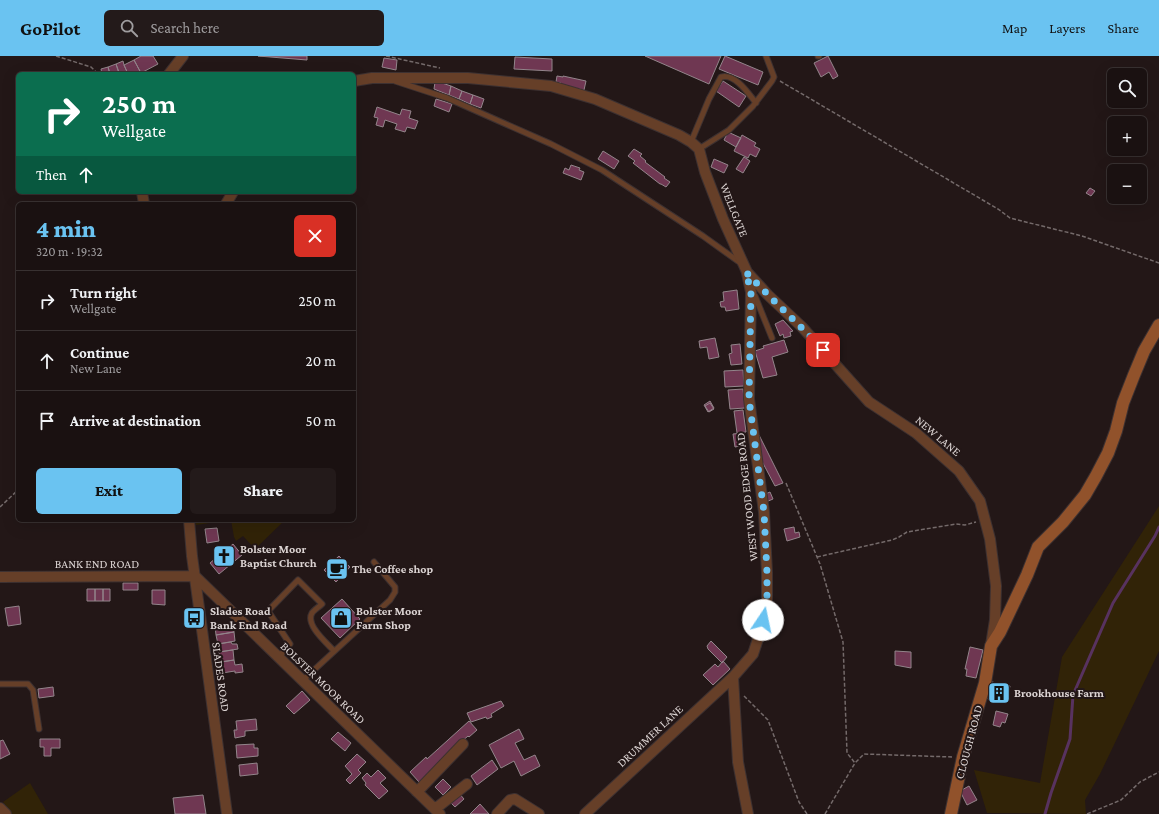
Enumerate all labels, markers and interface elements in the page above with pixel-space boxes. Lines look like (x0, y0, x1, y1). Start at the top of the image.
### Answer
search box (104, 10, 384, 46)
icon: search (118, 17, 140, 39)
text: GoPilot (20, 18, 80, 39)
text: Search here (150, 20, 219, 36)
text: Map (1002, 20, 1027, 36)
text: Layers (1049, 20, 1086, 36)
text: Share (1108, 20, 1139, 36)
map controls (1107, 68, 1147, 204)
button: search (1107, 68, 1147, 108)
icon: right (36, 88, 88, 140)
text: 250 m (102, 88, 176, 119)
button: + (1107, 116, 1147, 156)
text: Wellgate (102, 121, 166, 141)
icon: ahead (75, 164, 97, 186)
button: − (1107, 164, 1147, 204)
text: Then (36, 167, 67, 183)
street label: WELLGATE (717, 181, 751, 239)
text: 4 min (36, 215, 96, 242)
button: close (294, 215, 336, 257)
text: 320 m · 19:32 (36, 244, 103, 259)
text: Turn right (70, 285, 137, 301)
icon: right (36, 290, 58, 312)
text: 250 m (298, 293, 336, 309)
text: Wellgate (70, 301, 116, 316)
pin (806, 333, 840, 367)
icon: arrive (812, 339, 834, 361)
text: Continue (70, 345, 129, 361)
icon: ahead (36, 350, 58, 372)
text: 20 m (306, 353, 336, 369)
text: New Lane (70, 361, 121, 376)
icon: arrive (36, 410, 58, 432)
text: Arrive at destination (70, 413, 201, 429)
text: 50 m (306, 413, 336, 429)
street label: NEW LANE (913, 413, 964, 459)
street label: WEST WOOD EDGE ROAD (733, 432, 761, 562)
button: Exit (36, 468, 182, 514)
button: Share (190, 468, 336, 514)
place label: Bolster Moor Baptist Church (240, 542, 317, 570)
church icon: Bolster Moor Baptist Church (211, 543, 237, 569)
cafe icon: The Coffee shop (324, 556, 350, 582)
street label: BANK END ROAD (55, 557, 139, 571)
place label: The Coffee shop (352, 562, 434, 576)
position arrow (742, 599, 784, 641)
place label: Slades Road Bank End Road (210, 604, 287, 632)
place label: Bolster Moor Farm Shop (356, 604, 422, 632)
bus stop icon: Slades Road Bank End Road (181, 605, 207, 631)
shop icon: Bolster Moor Farm Shop (328, 605, 354, 631)
street label: BOLSTER MOOR ROAD (278, 639, 368, 727)
street label: SLADES ROAD (209, 641, 233, 713)
building icon: Brookhouse Farm (986, 680, 1012, 706)
place label: Brookhouse Farm (1014, 686, 1105, 700)
street label: DRUMMER LANE (614, 702, 686, 770)
street label: CLOUGH ROAD (952, 704, 986, 780)

